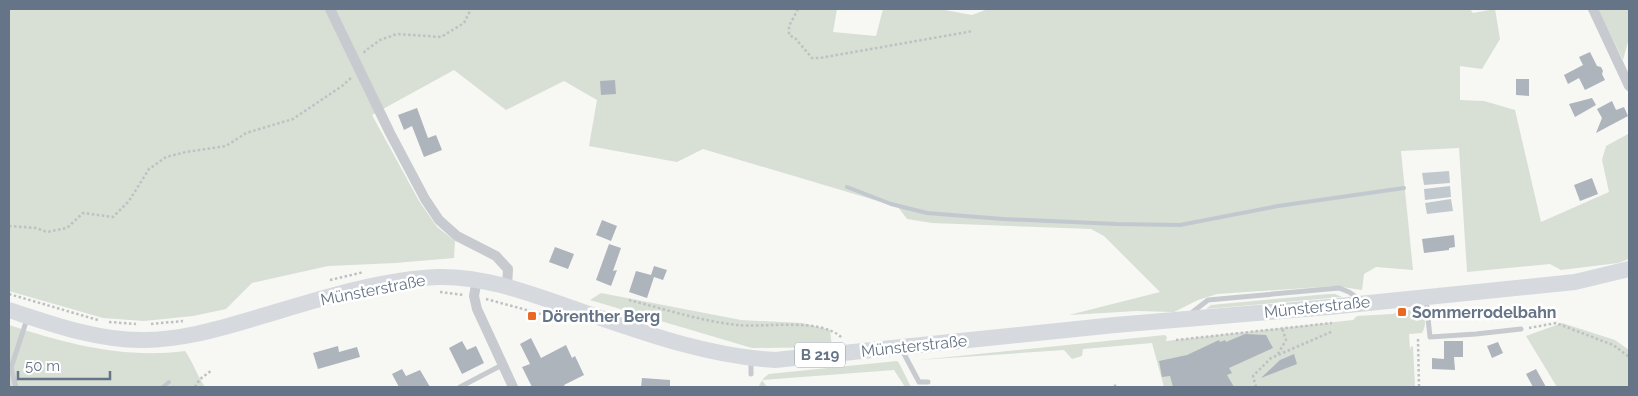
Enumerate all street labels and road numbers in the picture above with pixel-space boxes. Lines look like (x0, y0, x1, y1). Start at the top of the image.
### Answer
street label: Münsterstraße (319, 271, 427, 309)
street label: Münsterstraße (1263, 292, 1371, 322)
street label: Münsterstraße (860, 331, 968, 361)
road number: B 219 (795, 342, 845, 368)

